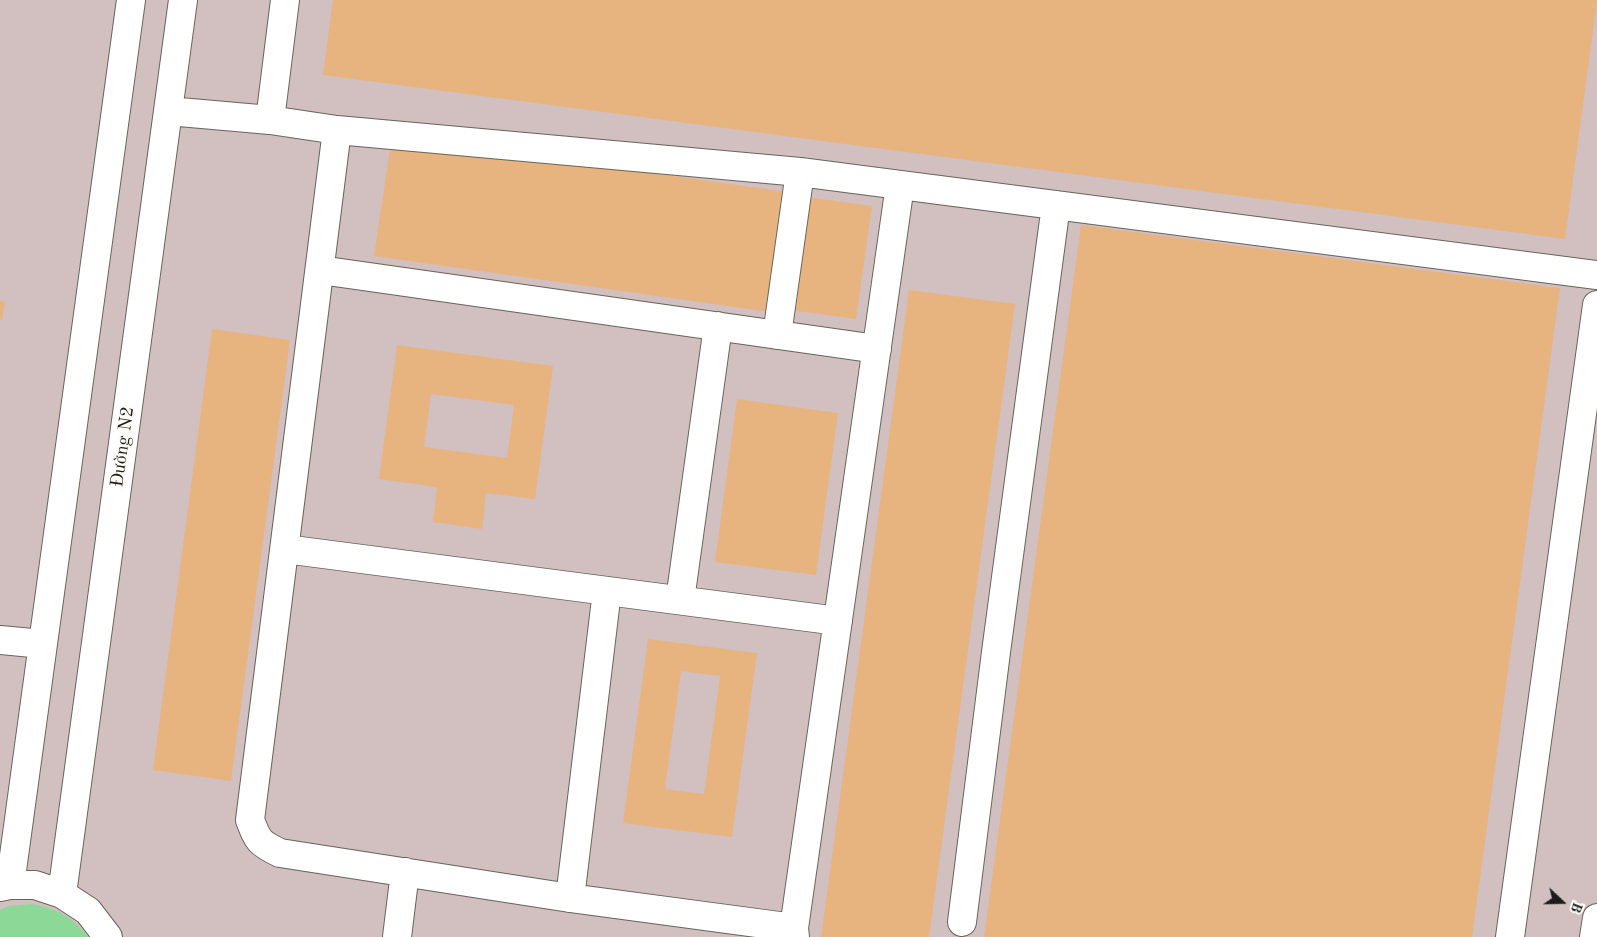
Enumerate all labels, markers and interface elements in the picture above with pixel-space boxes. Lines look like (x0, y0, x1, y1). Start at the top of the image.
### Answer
street label: Đường N2 (107, 405, 139, 489)
north arrow (1537, 877, 1587, 927)
text: B (1568, 900, 1584, 915)

